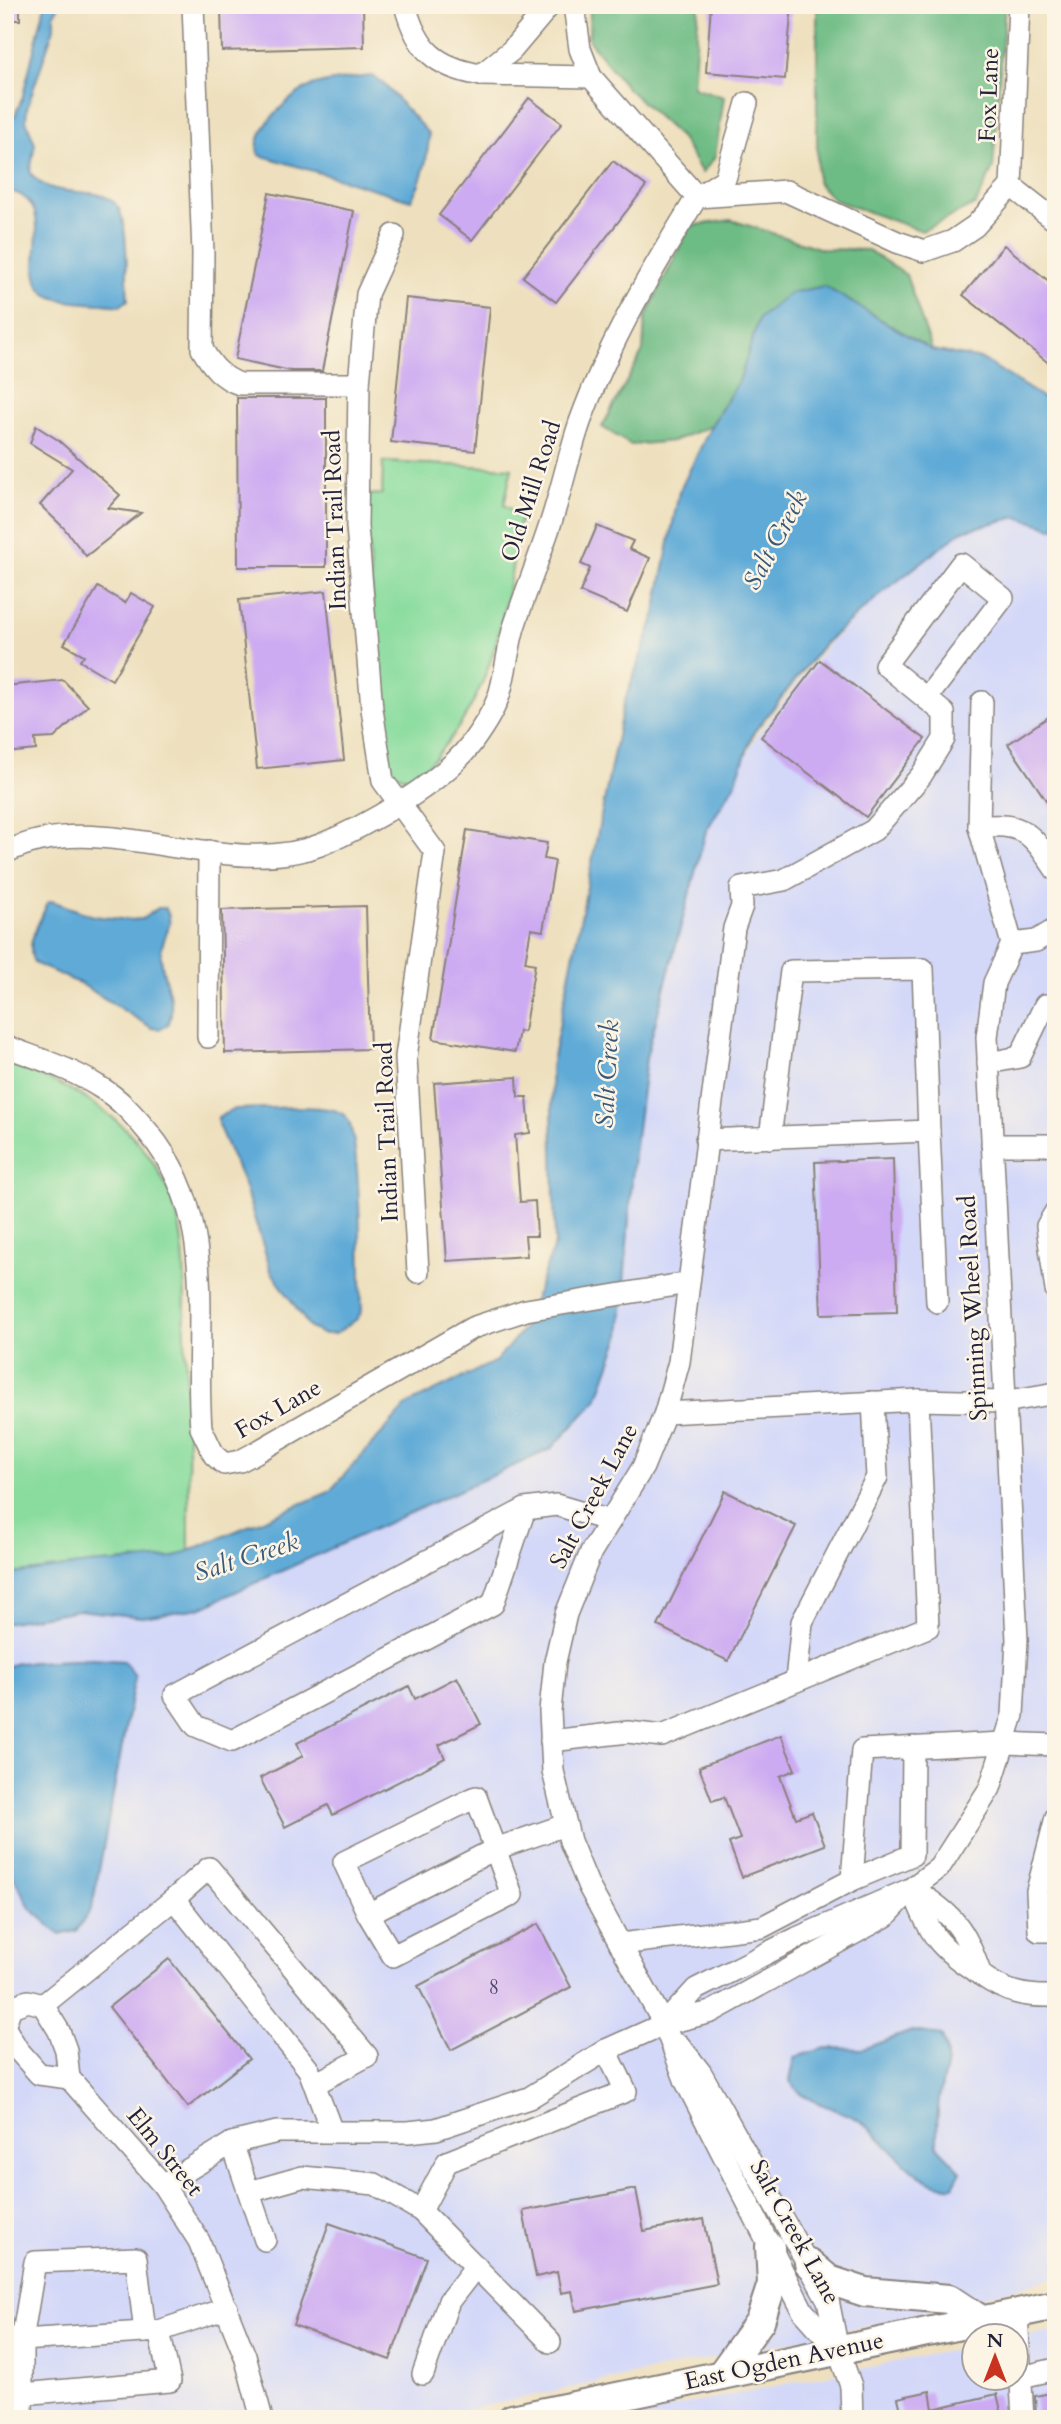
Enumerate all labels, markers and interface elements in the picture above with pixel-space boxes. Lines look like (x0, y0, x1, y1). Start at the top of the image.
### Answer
street label: Fox Lane (971, 47, 1007, 143)
street label: Old Mill Road (493, 416, 569, 566)
street label: Indian Trail Road (315, 429, 355, 611)
water label: Salt Creek (734, 484, 816, 596)
water label: Salt Creek (587, 1019, 627, 1129)
street label: Indian Trail Road (367, 1041, 407, 1223)
street label: Spinning Wheel Road (951, 1194, 995, 1422)
street label: Fox Lane (229, 1371, 327, 1447)
street label: Salt Creek Lane (542, 1418, 646, 1574)
water label: Salt Creek (189, 1524, 303, 1590)
house number: 8 (489, 1973, 499, 2002)
street label: Elm Street (119, 2101, 211, 2204)
street label: Salt Creek Lane (742, 2154, 848, 2310)
north arrow (960, 2322, 1030, 2392)
street label: East Ogden Avenue (681, 2324, 887, 2398)
text: N (987, 2328, 1004, 2354)

